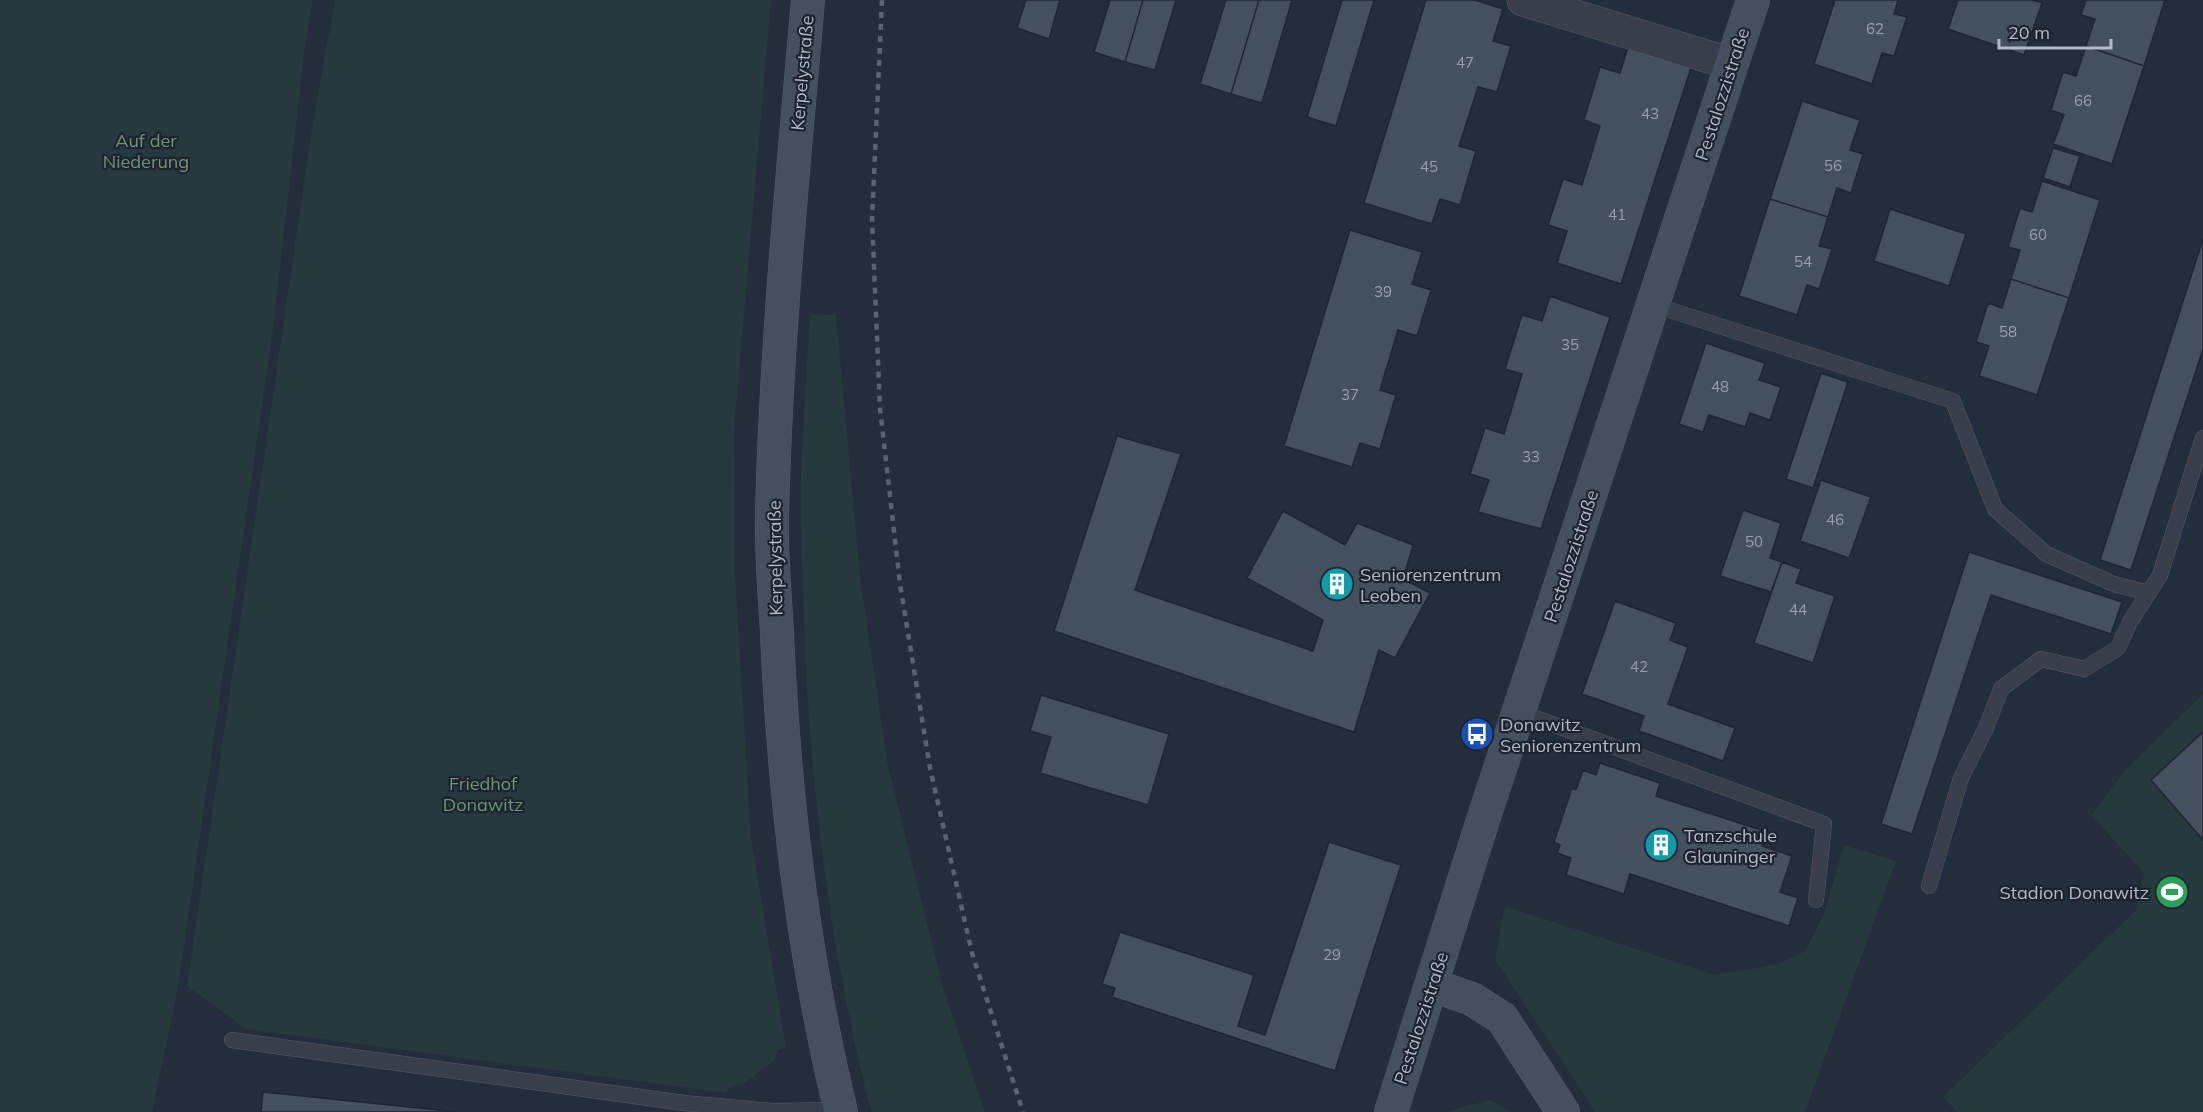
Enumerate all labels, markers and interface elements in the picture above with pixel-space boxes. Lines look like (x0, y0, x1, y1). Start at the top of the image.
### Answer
scale bar (1999, 12, 2112, 50)
street label: Kerpelystraße (786, 15, 818, 131)
house number: 62 (1866, 19, 1884, 38)
text: 20 m (2008, 21, 2050, 44)
street label: Pestalozzistraße (1690, 25, 1754, 163)
house number: 47 (1456, 53, 1474, 72)
house number: 66 (2074, 91, 2092, 110)
house number: 43 (1641, 104, 1659, 123)
park label: Auf der Niederung (103, 129, 189, 173)
house number: 56 (1824, 156, 1842, 175)
house number: 45 (1420, 157, 1438, 176)
house number: 41 (1608, 205, 1626, 224)
house number: 60 (2029, 225, 2047, 244)
house number: 54 (1794, 252, 1812, 271)
house number: 39 (1374, 282, 1392, 301)
house number: 58 (1999, 322, 2017, 341)
house number: 35 (1561, 335, 1579, 354)
house number: 48 (1711, 377, 1729, 396)
house number: 37 (1341, 385, 1359, 404)
house number: 33 (1522, 447, 1540, 466)
street label: Pestalozzistraße (1539, 487, 1603, 625)
street label: Kerpelystraße (762, 500, 788, 616)
house number: 46 (1826, 510, 1844, 529)
house number: 50 (1745, 532, 1763, 551)
place label: Seniorenzentrum Leoben (1360, 563, 1501, 607)
building icon: Seniorenzentrum Leoben (1319, 566, 1355, 602)
house number: 44 (1789, 600, 1807, 619)
house number: 42 (1630, 657, 1648, 676)
place label: Donawitz Seniorenzentrum (1500, 713, 1641, 757)
bus stop icon: Donawitz Seniorenzentrum (1459, 716, 1495, 752)
park label: Friedhof Donawitz (443, 772, 523, 816)
place label: Tanzschule Glauninger (1684, 824, 1777, 868)
building icon: Tanzschule Glauninger (1643, 827, 1679, 863)
sports icon: Stadion Donawitz (2154, 874, 2190, 910)
place label: Stadion Donawitz (2000, 881, 2149, 904)
house number: 29 (1323, 945, 1341, 964)
street label: Pestalozzistraße (1389, 949, 1453, 1087)

